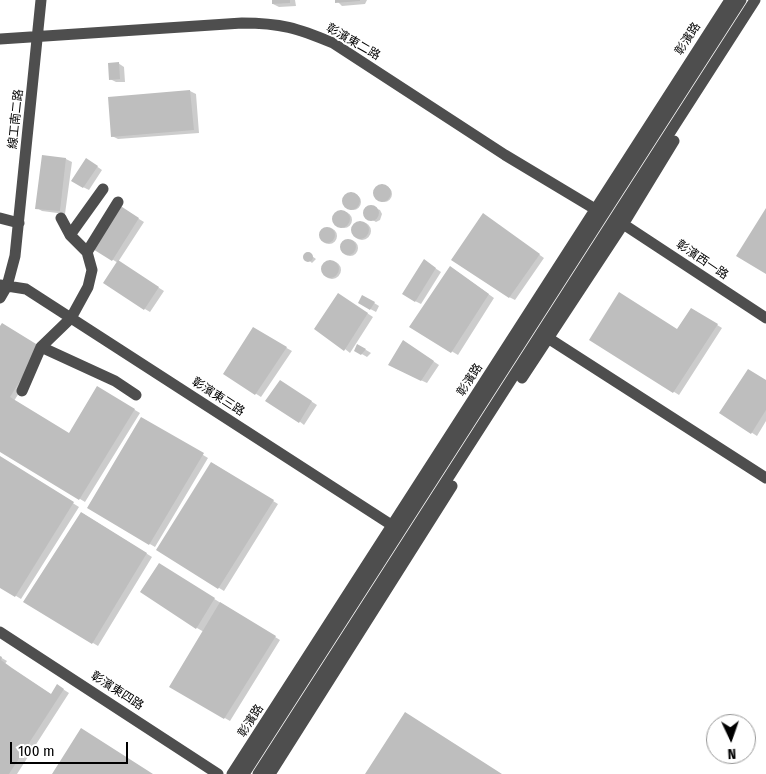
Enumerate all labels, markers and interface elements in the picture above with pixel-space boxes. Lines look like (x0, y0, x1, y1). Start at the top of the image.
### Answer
street label: 彰濱路 (672, 20, 704, 58)
street label: 彰濱東二路 (323, 21, 383, 63)
street label: 線工南二路 (6, 88, 26, 150)
street label: 彰濱西一路 (673, 237, 731, 283)
street label: 彰濱路 (454, 361, 486, 399)
street label: 彰濱東三路 (189, 375, 247, 419)
street label: 彰濱東四路 (88, 669, 146, 713)
street label: 彰濱路 (235, 702, 267, 740)
north arrow (706, 714, 756, 764)
scale bar (12, 732, 130, 764)
text: 100 m (18, 742, 55, 760)
text: N (727, 745, 736, 762)

